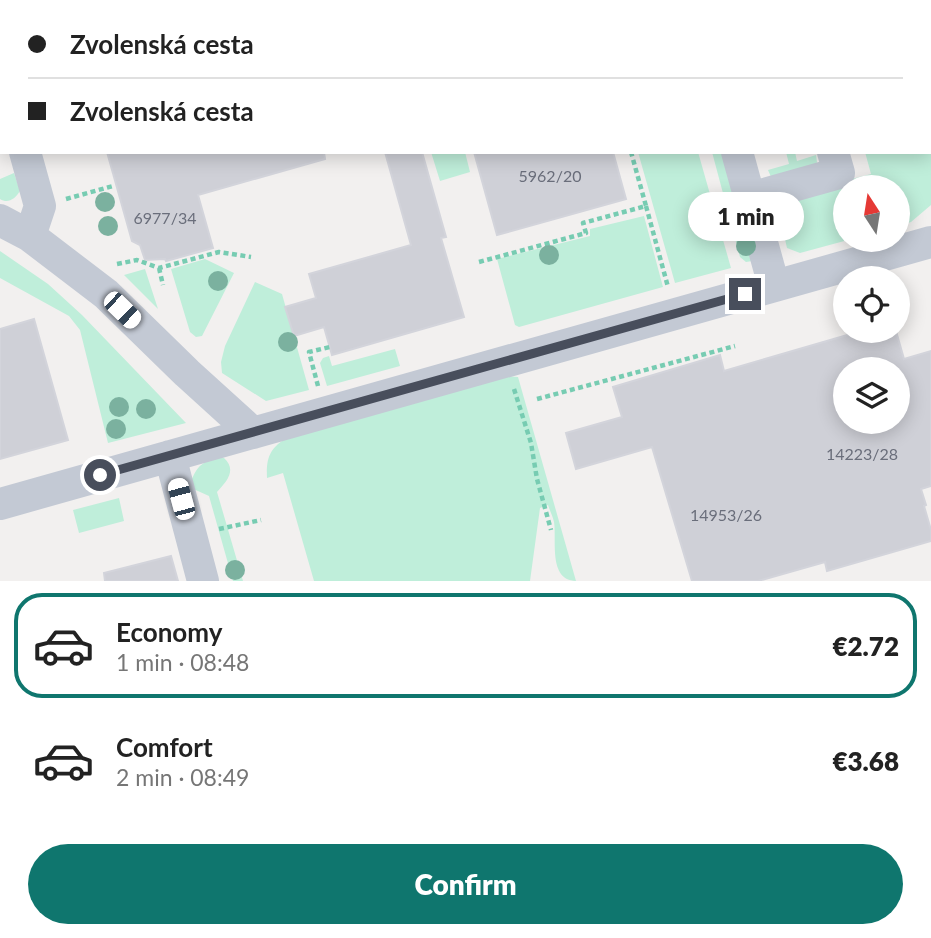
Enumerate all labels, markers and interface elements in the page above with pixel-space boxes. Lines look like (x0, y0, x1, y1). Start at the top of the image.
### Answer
text: Zvolenská cesta (70, 28, 254, 60)
text: Zvolenská cesta (70, 95, 254, 127)
house number: 5962/20 (519, 166, 581, 185)
north arrow (833, 175, 910, 252)
map controls (833, 175, 910, 434)
callout: 1 min (687, 192, 803, 242)
text: 1 min (717, 202, 775, 230)
house number: 6977/34 (134, 208, 196, 227)
button: locate (833, 266, 910, 343)
route end (729, 278, 761, 310)
car (100, 288, 145, 332)
button: layers (833, 357, 910, 434)
house number: 14223/28 (826, 444, 898, 463)
route start (84, 459, 116, 491)
car (166, 476, 197, 522)
house number: 14953/26 (690, 505, 762, 524)
icon: car (32, 614, 95, 677)
text: Economy (116, 616, 222, 648)
text: €2.72 (832, 630, 899, 662)
text: 1 min · 08:48 (116, 648, 249, 676)
icon: car (32, 729, 95, 792)
text: Comfort (116, 731, 213, 763)
text: €3.68 (832, 745, 899, 777)
text: 2 min · 08:49 (116, 763, 249, 791)
button: Confirm (28, 844, 903, 924)

